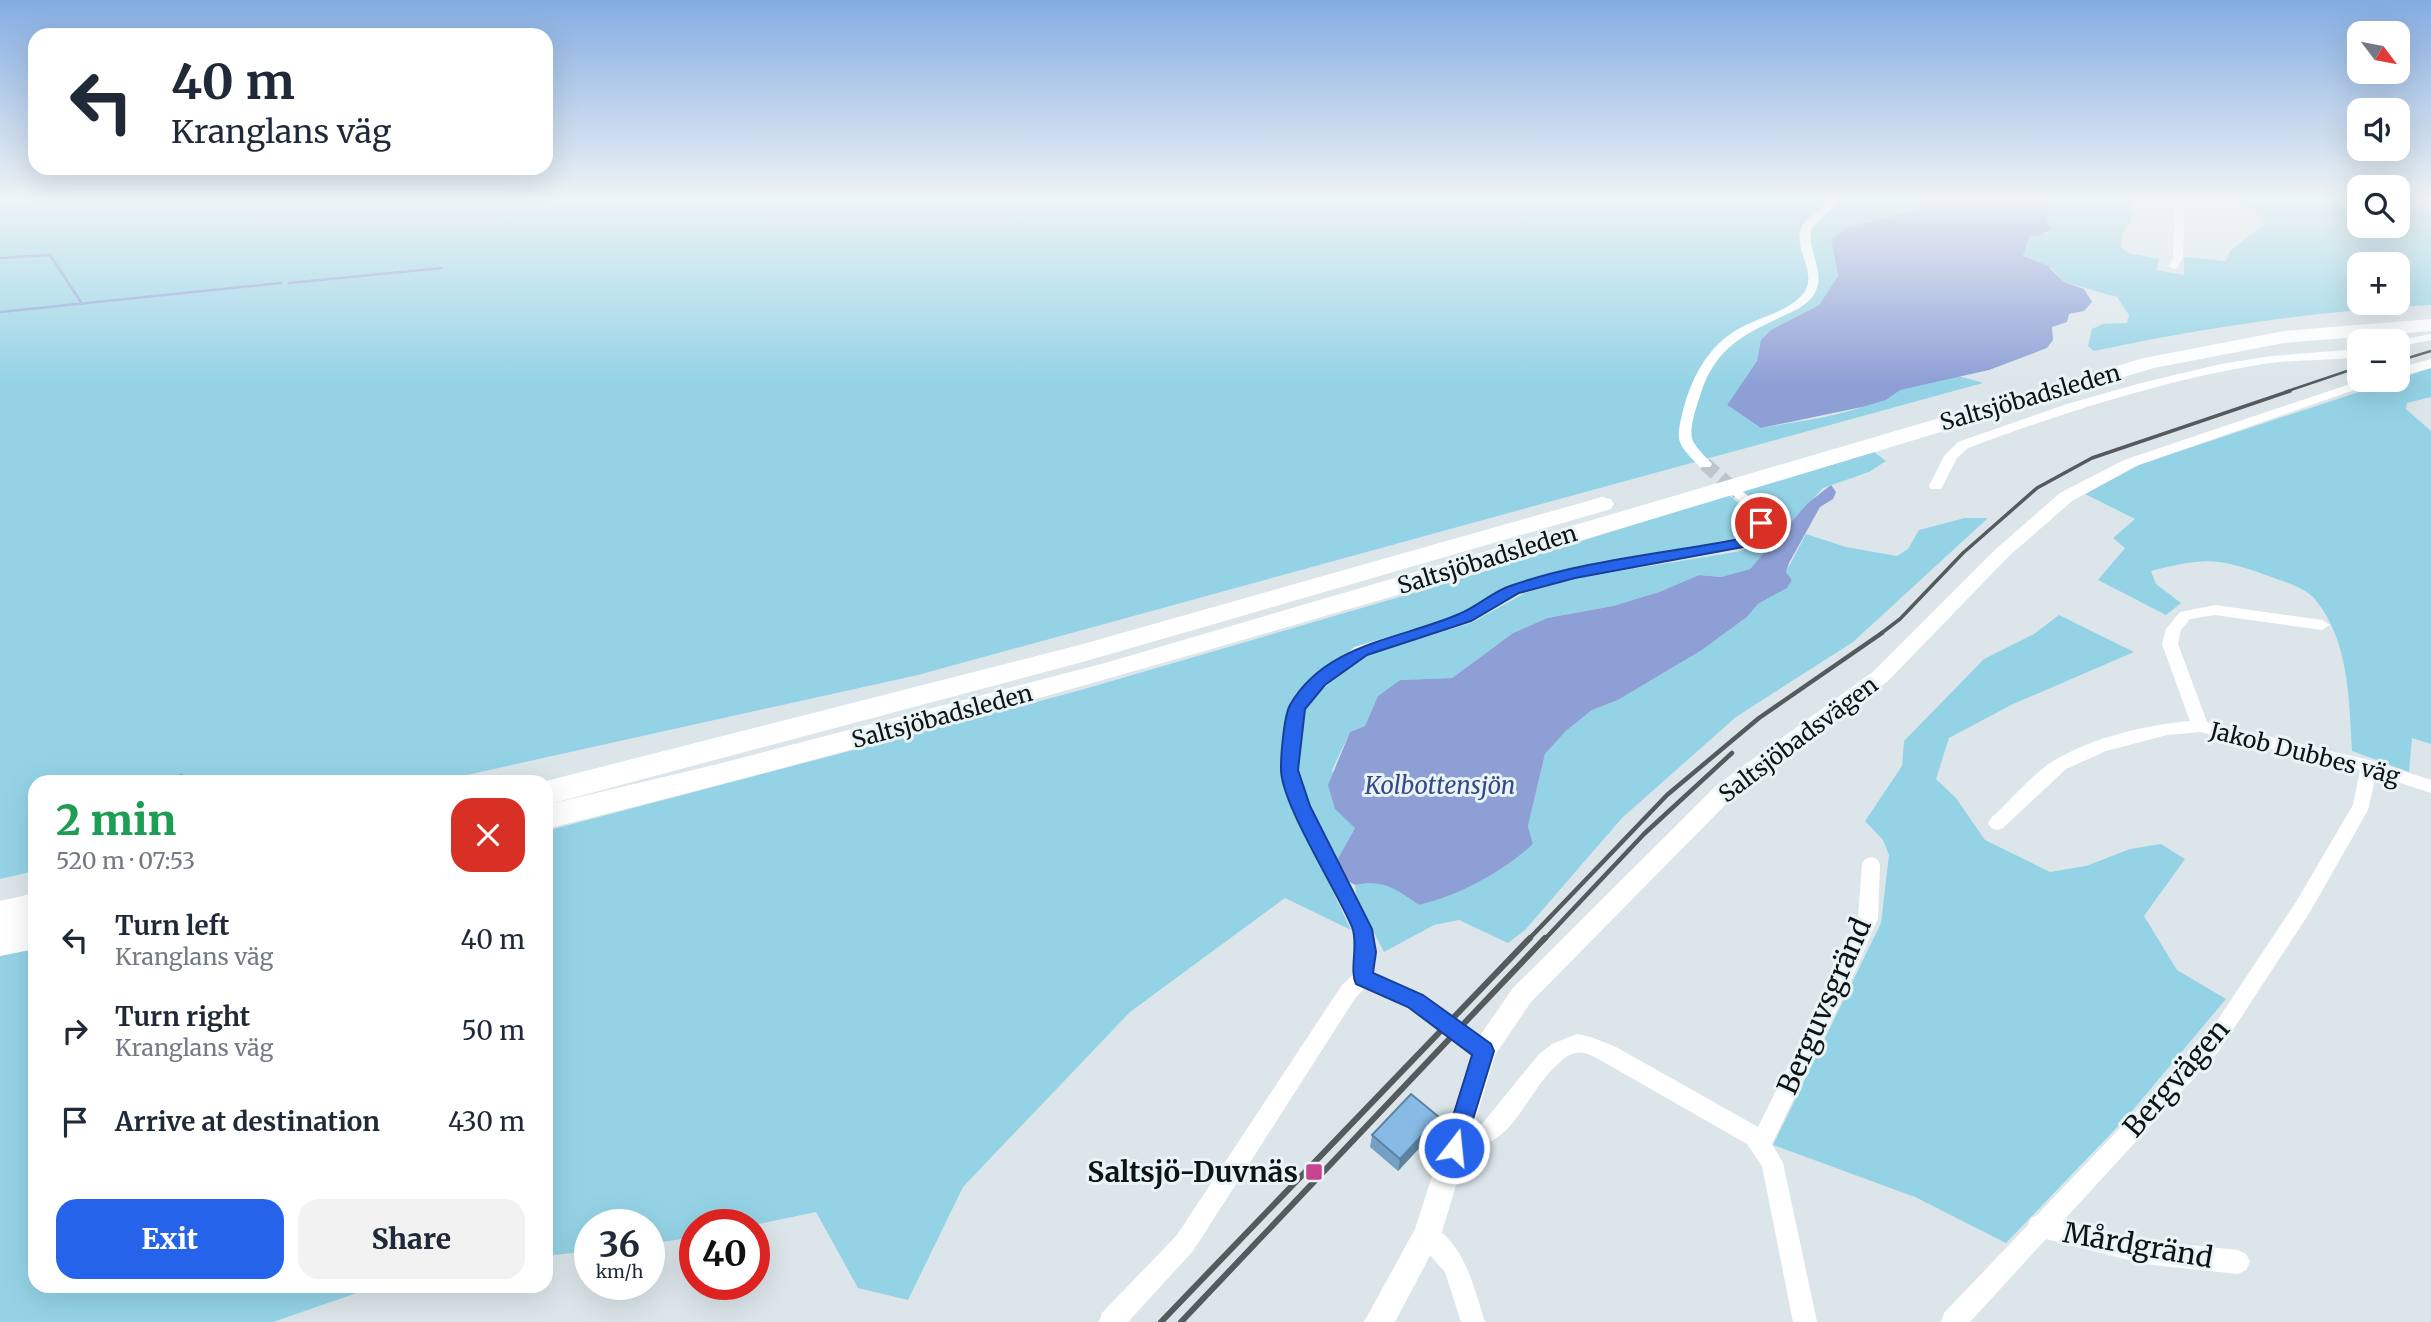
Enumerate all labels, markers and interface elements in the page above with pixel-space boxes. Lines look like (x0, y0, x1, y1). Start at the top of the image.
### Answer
north arrow (2347, 21, 2410, 84)
map controls (2347, 21, 2410, 392)
text: 40 m (171, 51, 295, 112)
icon: left (56, 56, 147, 147)
button: sound (2347, 98, 2410, 161)
text: Kranglans väg (171, 112, 391, 152)
button: search (2347, 175, 2410, 238)
button: + (2347, 252, 2410, 315)
button: − (2347, 329, 2410, 392)
street label: Saltsjöbadsleden (1937, 357, 2123, 437)
pin (1731, 493, 1791, 553)
icon: arrive (1742, 504, 1780, 542)
street label: Saltsjöbadsleden (1394, 518, 1580, 600)
street label: Saltsjöbadsvägen (1713, 670, 1883, 808)
street label: Saltsjöbadsleden (848, 678, 1036, 754)
street label: Jakob Dubbes väg (2206, 715, 2403, 791)
water label: Kolbottensjön (1364, 770, 1515, 801)
text: 2 min (56, 794, 176, 846)
button: close (451, 798, 525, 872)
text: 520 m · 07:53 (56, 846, 195, 875)
text: Turn left (115, 909, 229, 942)
street label: Berguvsgränd (1769, 912, 1879, 1100)
icon: left (56, 921, 94, 959)
text: 40 m (461, 923, 525, 956)
text: Kranglans väg (115, 942, 273, 971)
text: Turn right (115, 1000, 250, 1033)
icon: right (56, 1012, 94, 1050)
street label: Bergvägen (2115, 1012, 2237, 1144)
text: 50 m (461, 1014, 525, 1047)
text: Kranglans väg (115, 1033, 273, 1062)
icon: arrive (56, 1103, 94, 1141)
text: Arrive at destination (115, 1105, 380, 1138)
text: 430 m (448, 1105, 525, 1138)
position arrow (1417, 1111, 1491, 1185)
place label: Saltsjö-Duvnäs (1087, 1154, 1298, 1190)
marker: Saltsjö-Duvnäs (1304, 1162, 1324, 1182)
button: Exit (56, 1199, 284, 1279)
button: Share (298, 1199, 525, 1279)
speed limit sign: 40 (679, 1209, 770, 1300)
street label: Mårdgränd (2060, 1214, 2216, 1276)
text: 36 (599, 1223, 640, 1267)
text: km/h (596, 1260, 643, 1283)

